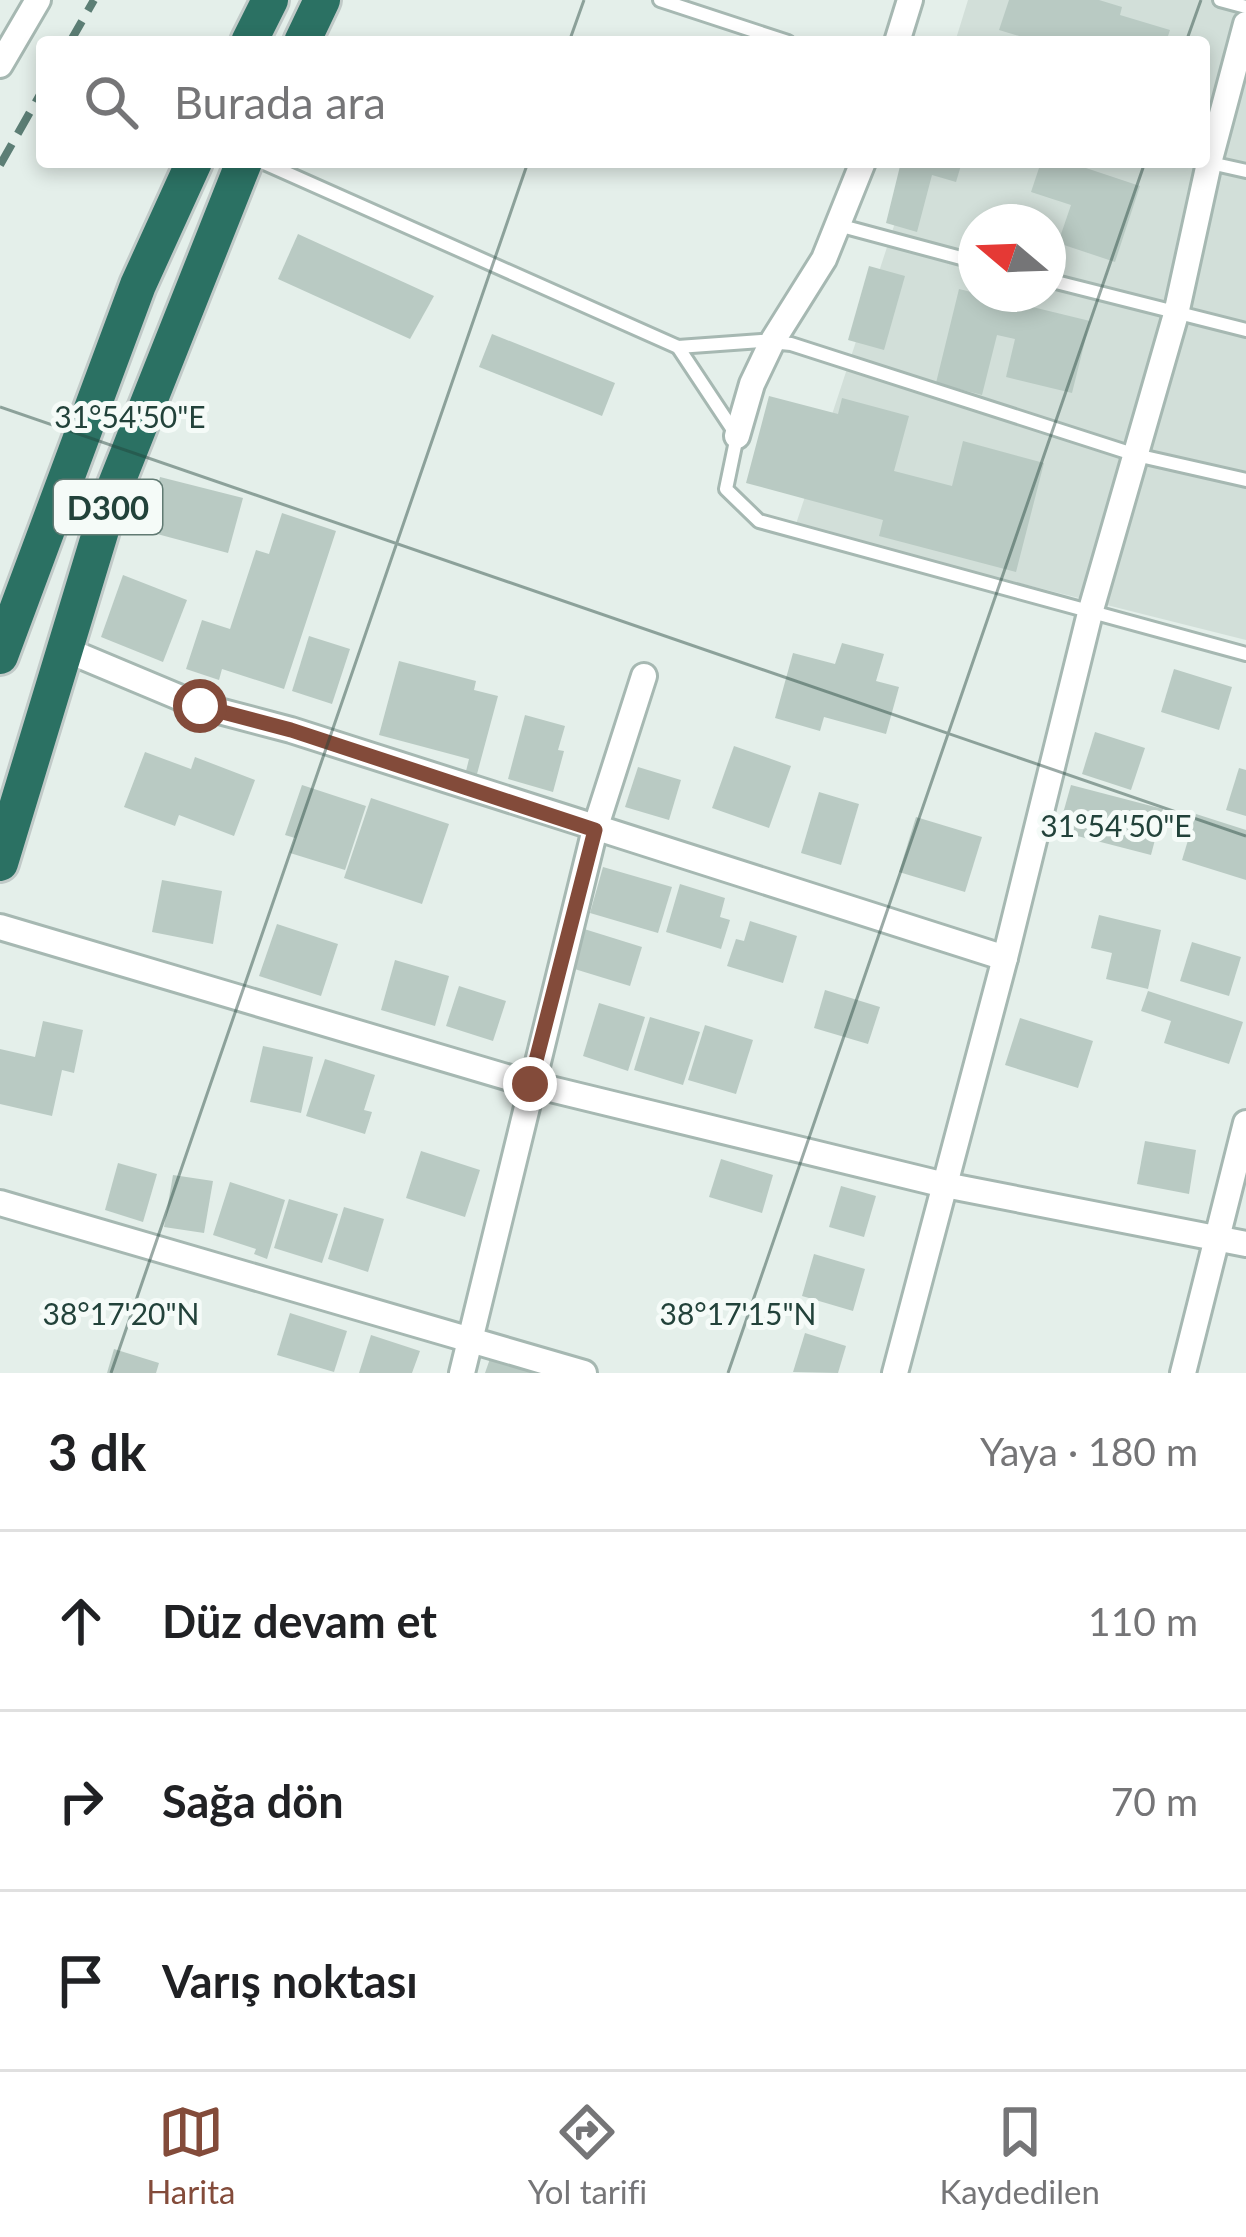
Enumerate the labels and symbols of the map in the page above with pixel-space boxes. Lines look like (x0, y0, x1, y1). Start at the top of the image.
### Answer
north arrow (958, 204, 1066, 312)
text: 31°54'50"E (54, 398, 206, 434)
road number: D300 (54, 480, 162, 534)
route start (173, 679, 227, 733)
text: 31°54'50"E (1040, 807, 1192, 843)
route end (503, 1057, 557, 1111)
text: 38°17'20"N (43, 1295, 199, 1331)
text: 38°17'15"N (660, 1295, 816, 1331)

